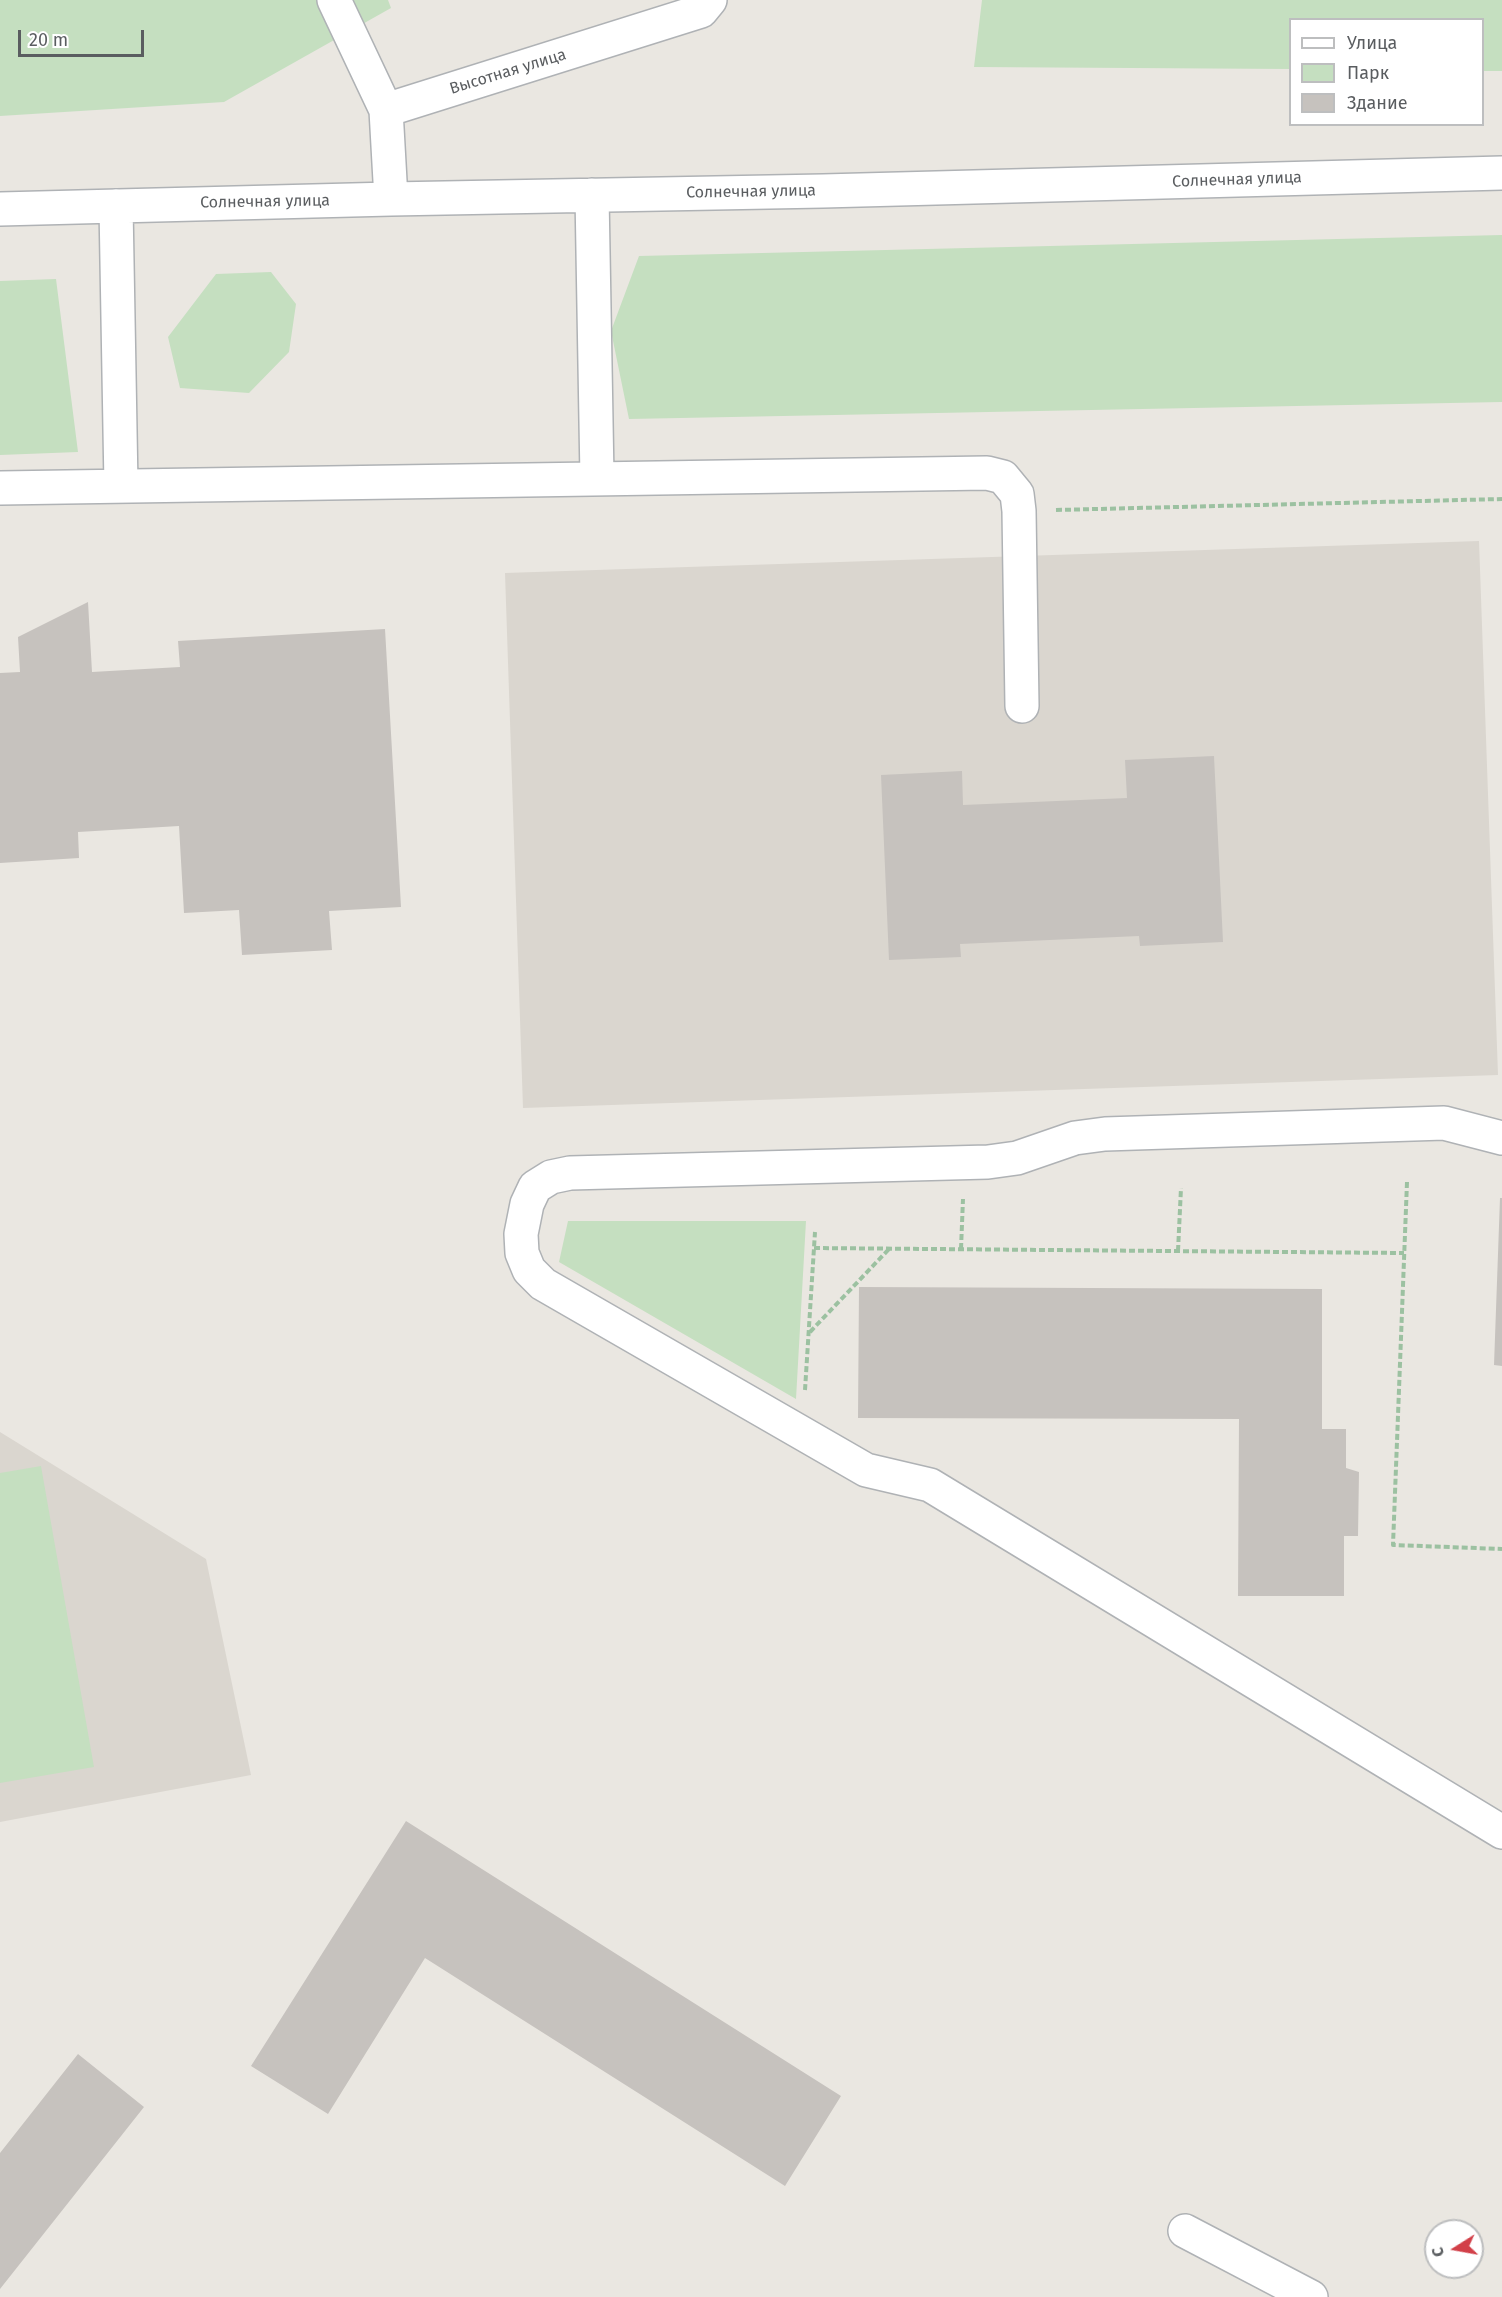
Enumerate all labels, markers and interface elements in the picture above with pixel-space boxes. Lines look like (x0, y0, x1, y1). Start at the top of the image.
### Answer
scale bar (21, 18, 147, 56)
legend (1289, 18, 1484, 126)
text: 20 m (29, 29, 68, 51)
text: Улица (1347, 32, 1397, 54)
street label: Высотная улица (447, 45, 569, 99)
text: Парк (1347, 62, 1389, 84)
text: Здание (1347, 92, 1408, 114)
street label: Солнечная улица (1172, 168, 1302, 192)
street label: Солнечная улица (686, 181, 816, 203)
street label: Солнечная улица (200, 191, 330, 213)
north arrow (1424, 2219, 1484, 2279)
text: С (1428, 2246, 1448, 2258)

